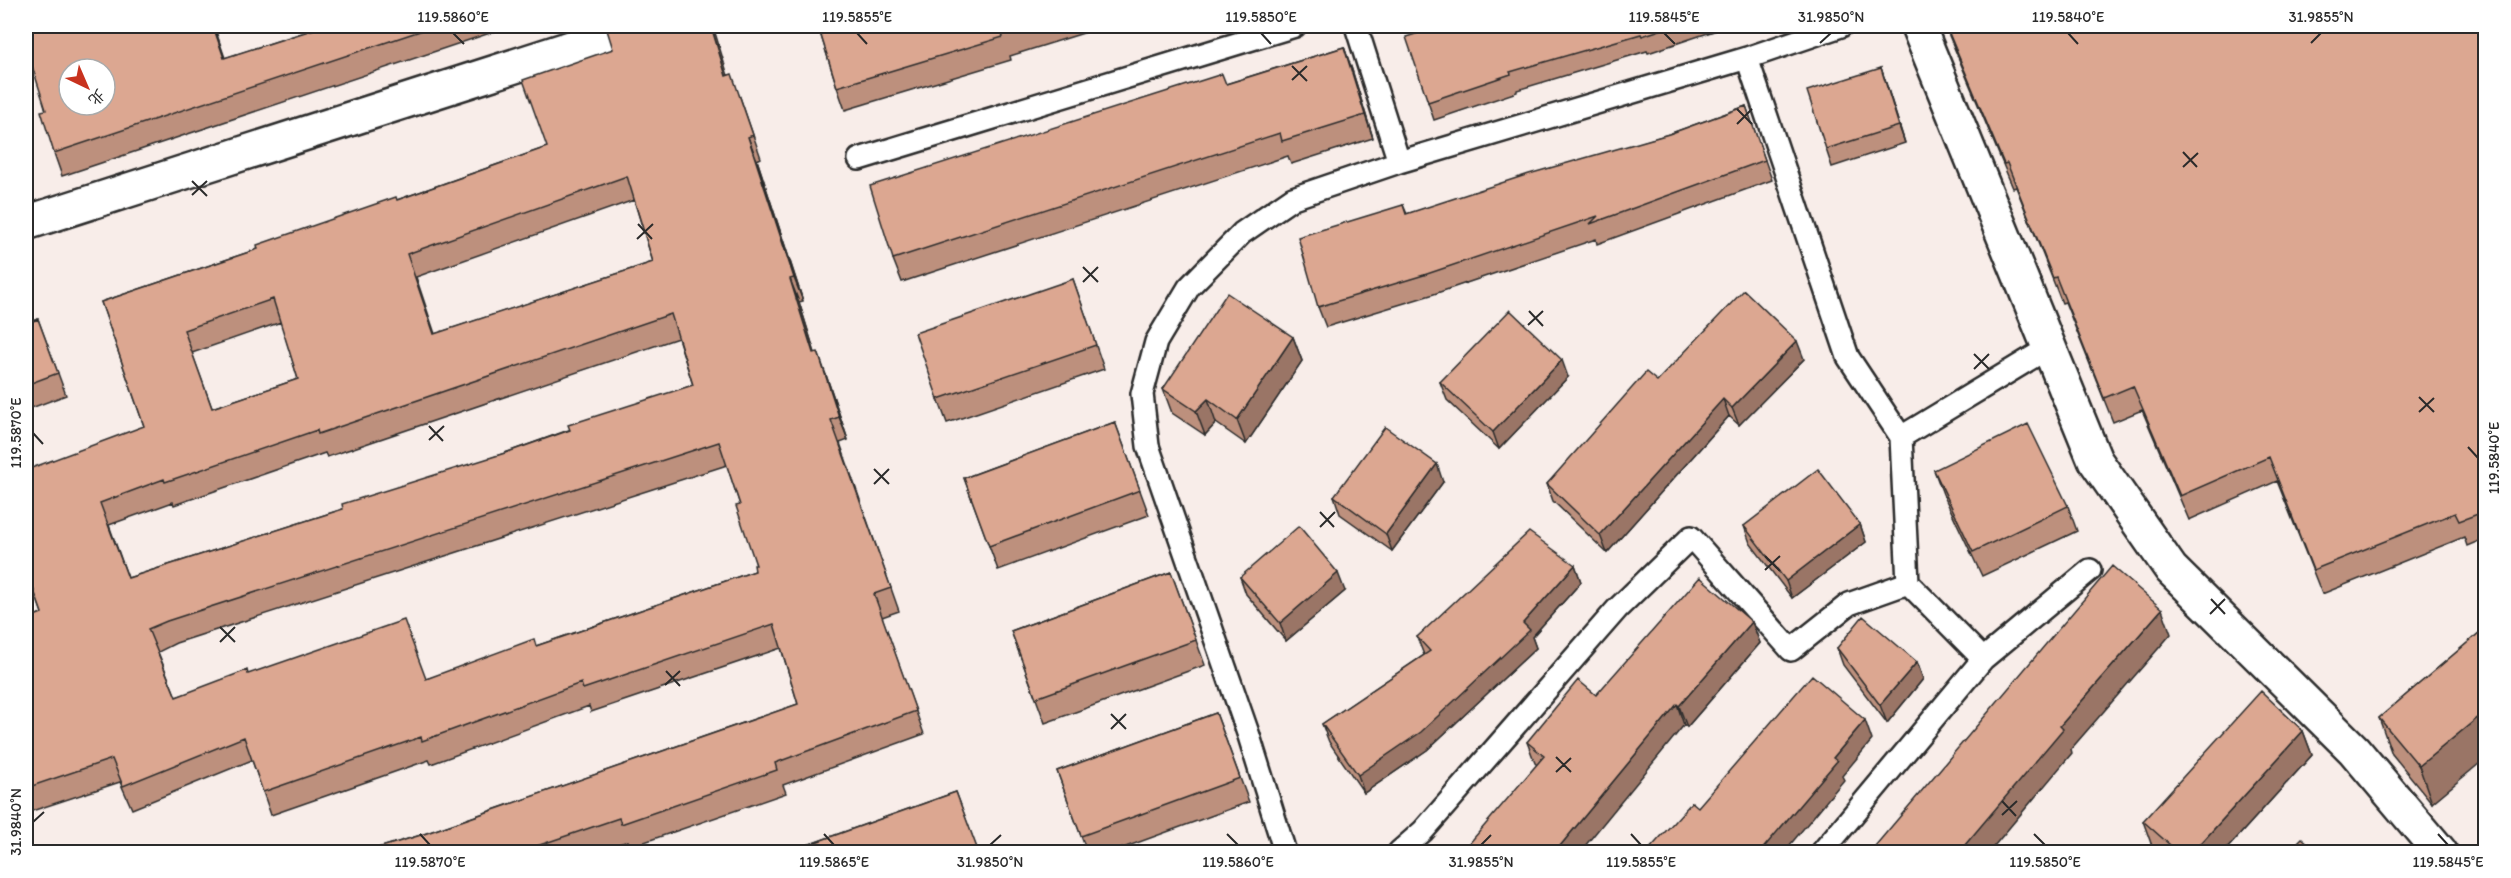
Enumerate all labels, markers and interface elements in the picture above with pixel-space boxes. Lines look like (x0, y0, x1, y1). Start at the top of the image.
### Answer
text: 119.5860°E (417, 8, 489, 26)
text: 119.5855°E (822, 8, 892, 26)
text: 119.5850°E (1225, 8, 1297, 26)
text: 119.5845°E (1628, 8, 1700, 26)
text: 31.9850°N (1798, 8, 1864, 26)
text: 119.5840°E (2032, 8, 2104, 26)
text: 31.9855°N (2288, 8, 2354, 26)
north arrow (57, 57, 117, 117)
text: 北 (85, 85, 109, 110)
text: 119.5870°E (7, 398, 25, 468)
text: 119.5840°E (2485, 422, 2503, 494)
text: 31.9840°N (7, 788, 25, 856)
text: 119.5870°E (395, 853, 465, 871)
text: 119.5865°E (799, 853, 869, 871)
text: 31.9850°N (957, 853, 1023, 871)
text: 119.5860°E (1202, 853, 1274, 871)
text: 31.9855°N (1448, 853, 1514, 871)
text: 119.5855°E (1606, 853, 1676, 871)
text: 119.5850°E (2009, 853, 2081, 871)
text: 119.5845°E (2412, 853, 2484, 871)

